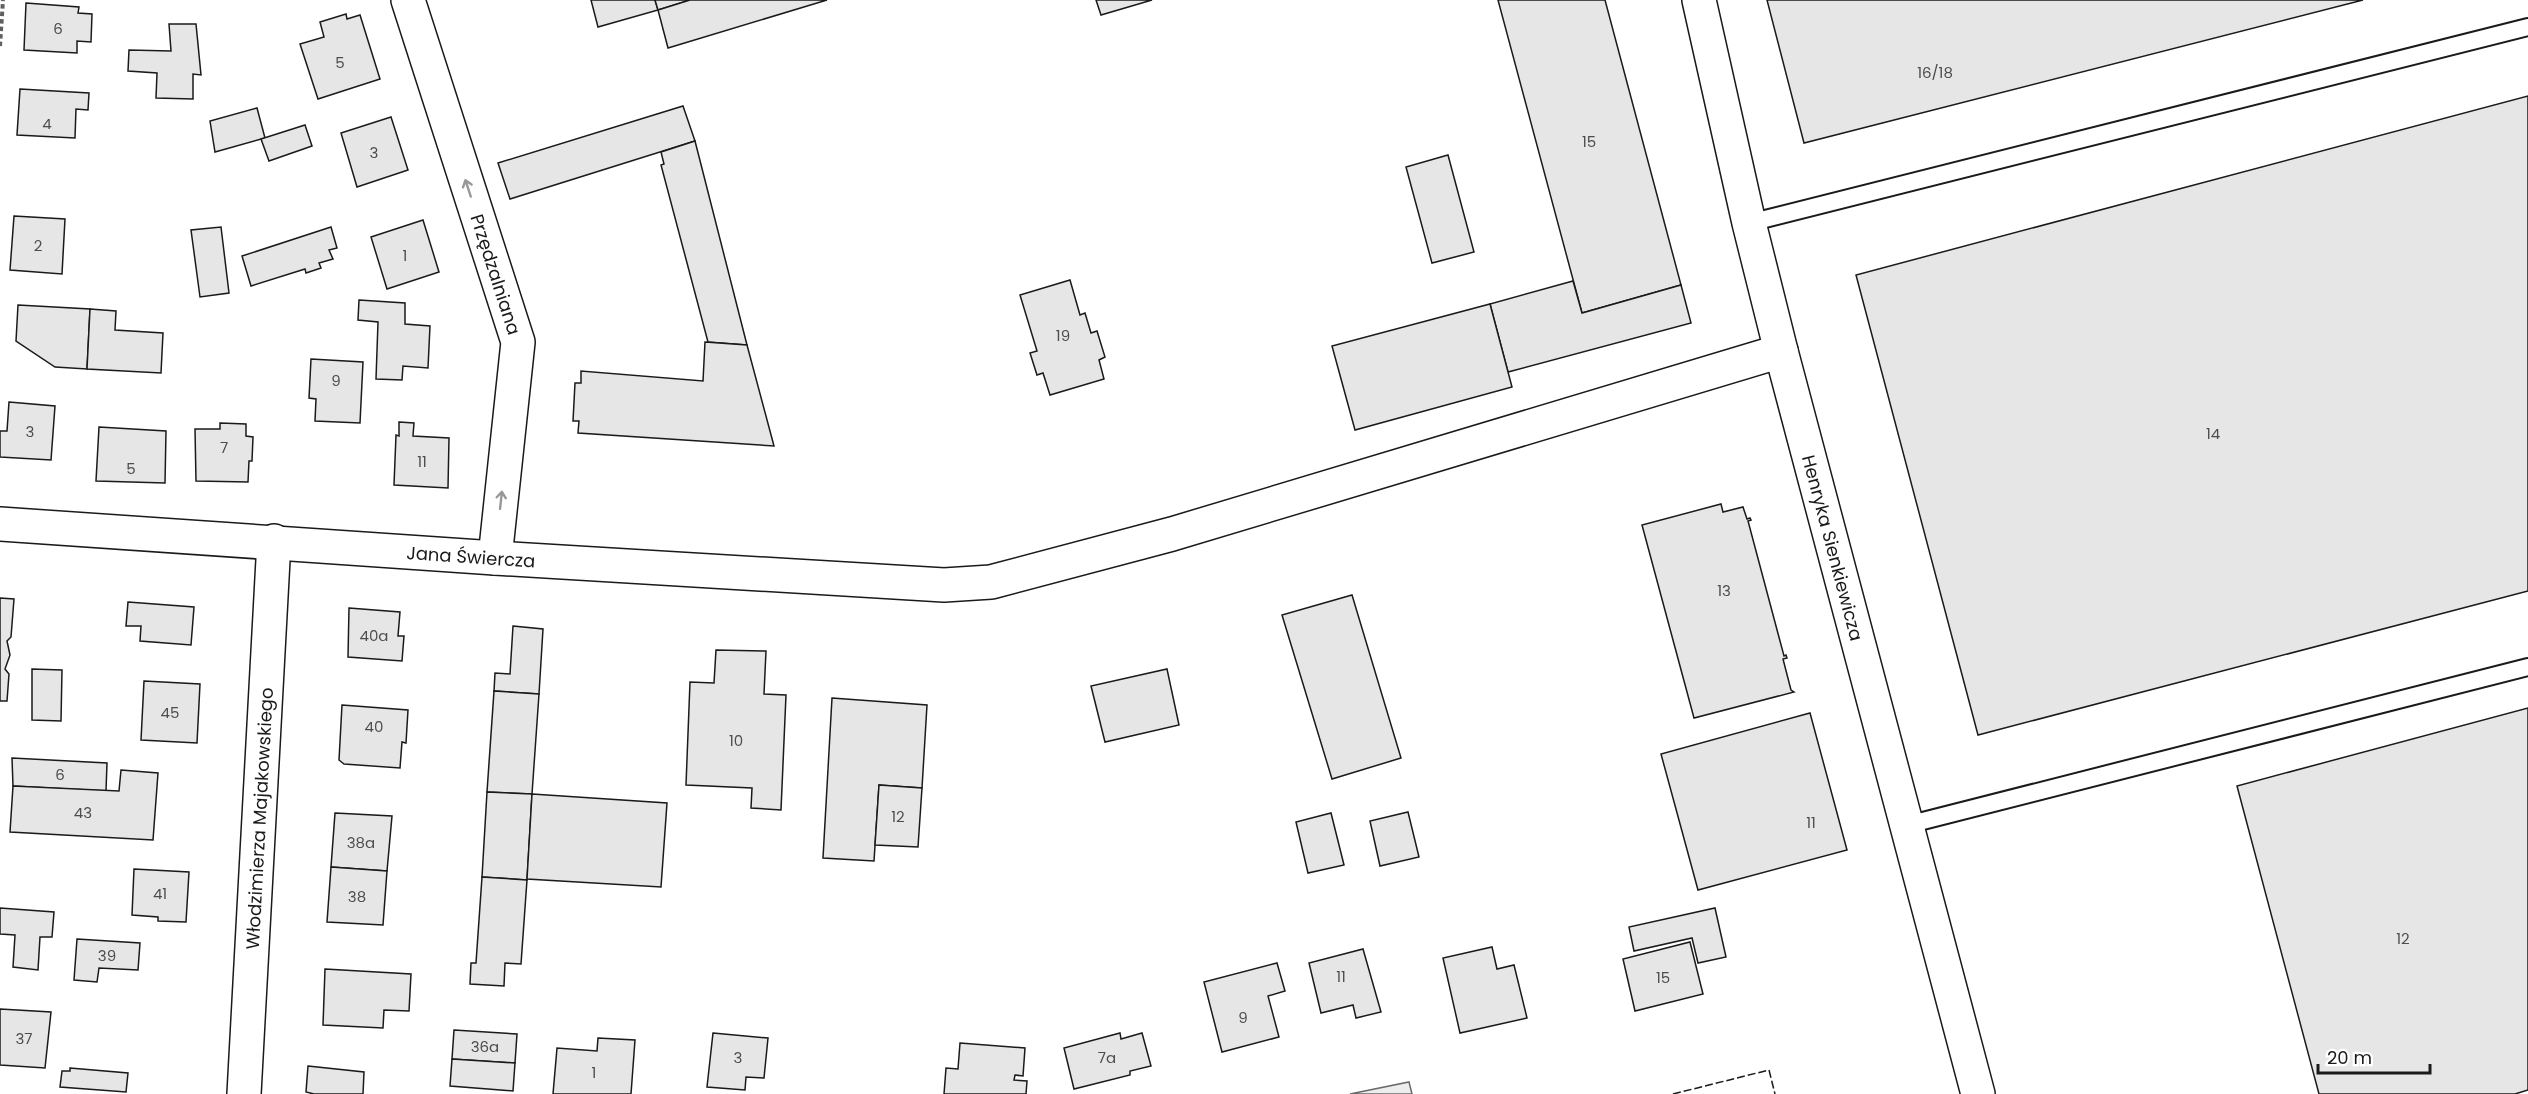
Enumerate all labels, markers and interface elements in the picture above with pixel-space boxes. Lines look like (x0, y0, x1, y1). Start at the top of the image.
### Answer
house number: 6 (53, 18, 63, 39)
house number: 5 (335, 52, 345, 73)
house number: 16/18 (1917, 62, 1953, 83)
house number: 4 (42, 113, 52, 134)
house number: 15 (1582, 131, 1596, 152)
house number: 3 (370, 142, 378, 163)
one-way arrow (462, 179, 473, 198)
street label: Przędzalniana (465, 211, 527, 338)
house number: 2 (34, 235, 42, 256)
house number: 1 (403, 245, 407, 266)
house number: 19 (1056, 325, 1070, 346)
house number: 9 (331, 370, 341, 391)
house number: 3 (26, 421, 34, 442)
house number: 14 (2206, 423, 2220, 444)
house number: 7 (220, 437, 228, 458)
house number: 11 (417, 451, 427, 472)
street label: Henryka Sienkiewicza (1797, 452, 1870, 643)
house number: 5 (126, 458, 136, 479)
one-way arrow (496, 491, 507, 511)
street label: Jana Świercza (406, 539, 536, 573)
house number: 13 (1717, 580, 1731, 601)
house number: 40a (360, 625, 389, 646)
street label: Włodzimierza Majakowskiego (239, 687, 279, 950)
house number: 45 (161, 702, 179, 723)
house number: 40 (365, 716, 383, 737)
house number: 10 (729, 730, 743, 751)
house number: 6 (55, 764, 65, 785)
house number: 43 (74, 802, 92, 823)
house number: 12 (891, 806, 905, 827)
house number: 11 (1806, 812, 1816, 833)
house number: 38a (347, 832, 375, 853)
house number: 41 (153, 883, 167, 904)
house number: 38 (348, 886, 366, 907)
house number: 12 (2396, 928, 2410, 949)
house number: 39 (98, 945, 116, 966)
house number: 11 (1336, 966, 1346, 987)
house number: 15 (1656, 967, 1670, 988)
house number: 9 (1238, 1007, 1248, 1028)
house number: 37 (15, 1028, 33, 1049)
house number: 36a (471, 1036, 499, 1057)
scale bar (2318, 1037, 2430, 1075)
text: 20 m (2327, 1045, 2372, 1070)
house number: 3 (734, 1047, 742, 1068)
house number: 7a (1098, 1047, 1116, 1068)
house number: 1 (592, 1062, 596, 1083)

